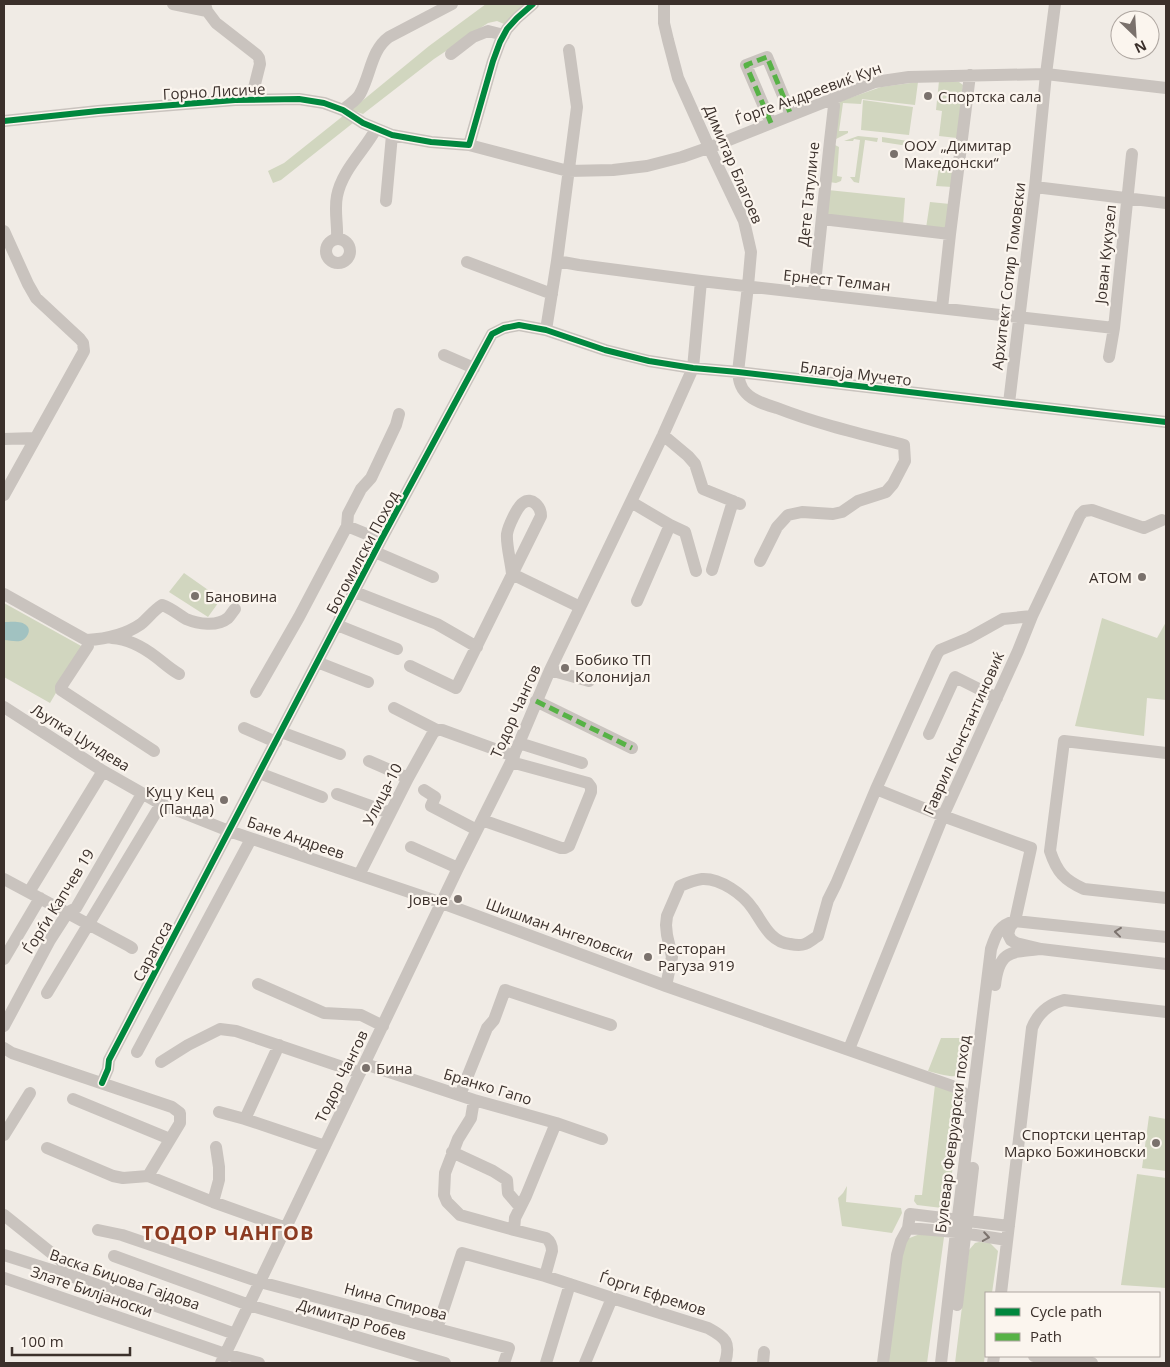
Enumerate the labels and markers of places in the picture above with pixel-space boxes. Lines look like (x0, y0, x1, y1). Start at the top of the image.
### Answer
place label: Спортска сала (938, 86, 1042, 106)
marker: Спортска сала (922, 90, 934, 102)
place label: ООУ „Димитар Македонски“ (904, 135, 1012, 172)
marker: ООУ „Димитар Македонски“ (888, 148, 900, 160)
place label: АТОМ (1089, 567, 1132, 587)
marker: АТОМ (1136, 571, 1148, 583)
place label: Бановина (205, 586, 277, 606)
marker: Бановина (189, 590, 201, 602)
place label: Бобико ТП Колонијал (575, 649, 652, 686)
marker: Бобико ТП Колонијал (559, 662, 571, 674)
place label: Куц у Кец (Панда) (146, 781, 215, 818)
marker: Куц у Кец (Панда) (218, 794, 230, 806)
place label: Јовче (407, 889, 448, 909)
marker: Јовче (452, 893, 464, 905)
place label: Ресторан Рагуза 919 (658, 938, 735, 975)
marker: Ресторан Рагуза 919 (642, 951, 654, 963)
place label: Бина (376, 1058, 413, 1078)
marker: Бина (360, 1062, 372, 1074)
place label: Спортски центар Марко Божиновски (1004, 1124, 1146, 1161)
marker: Спортски центар Марко Божиновски (1150, 1137, 1162, 1149)

